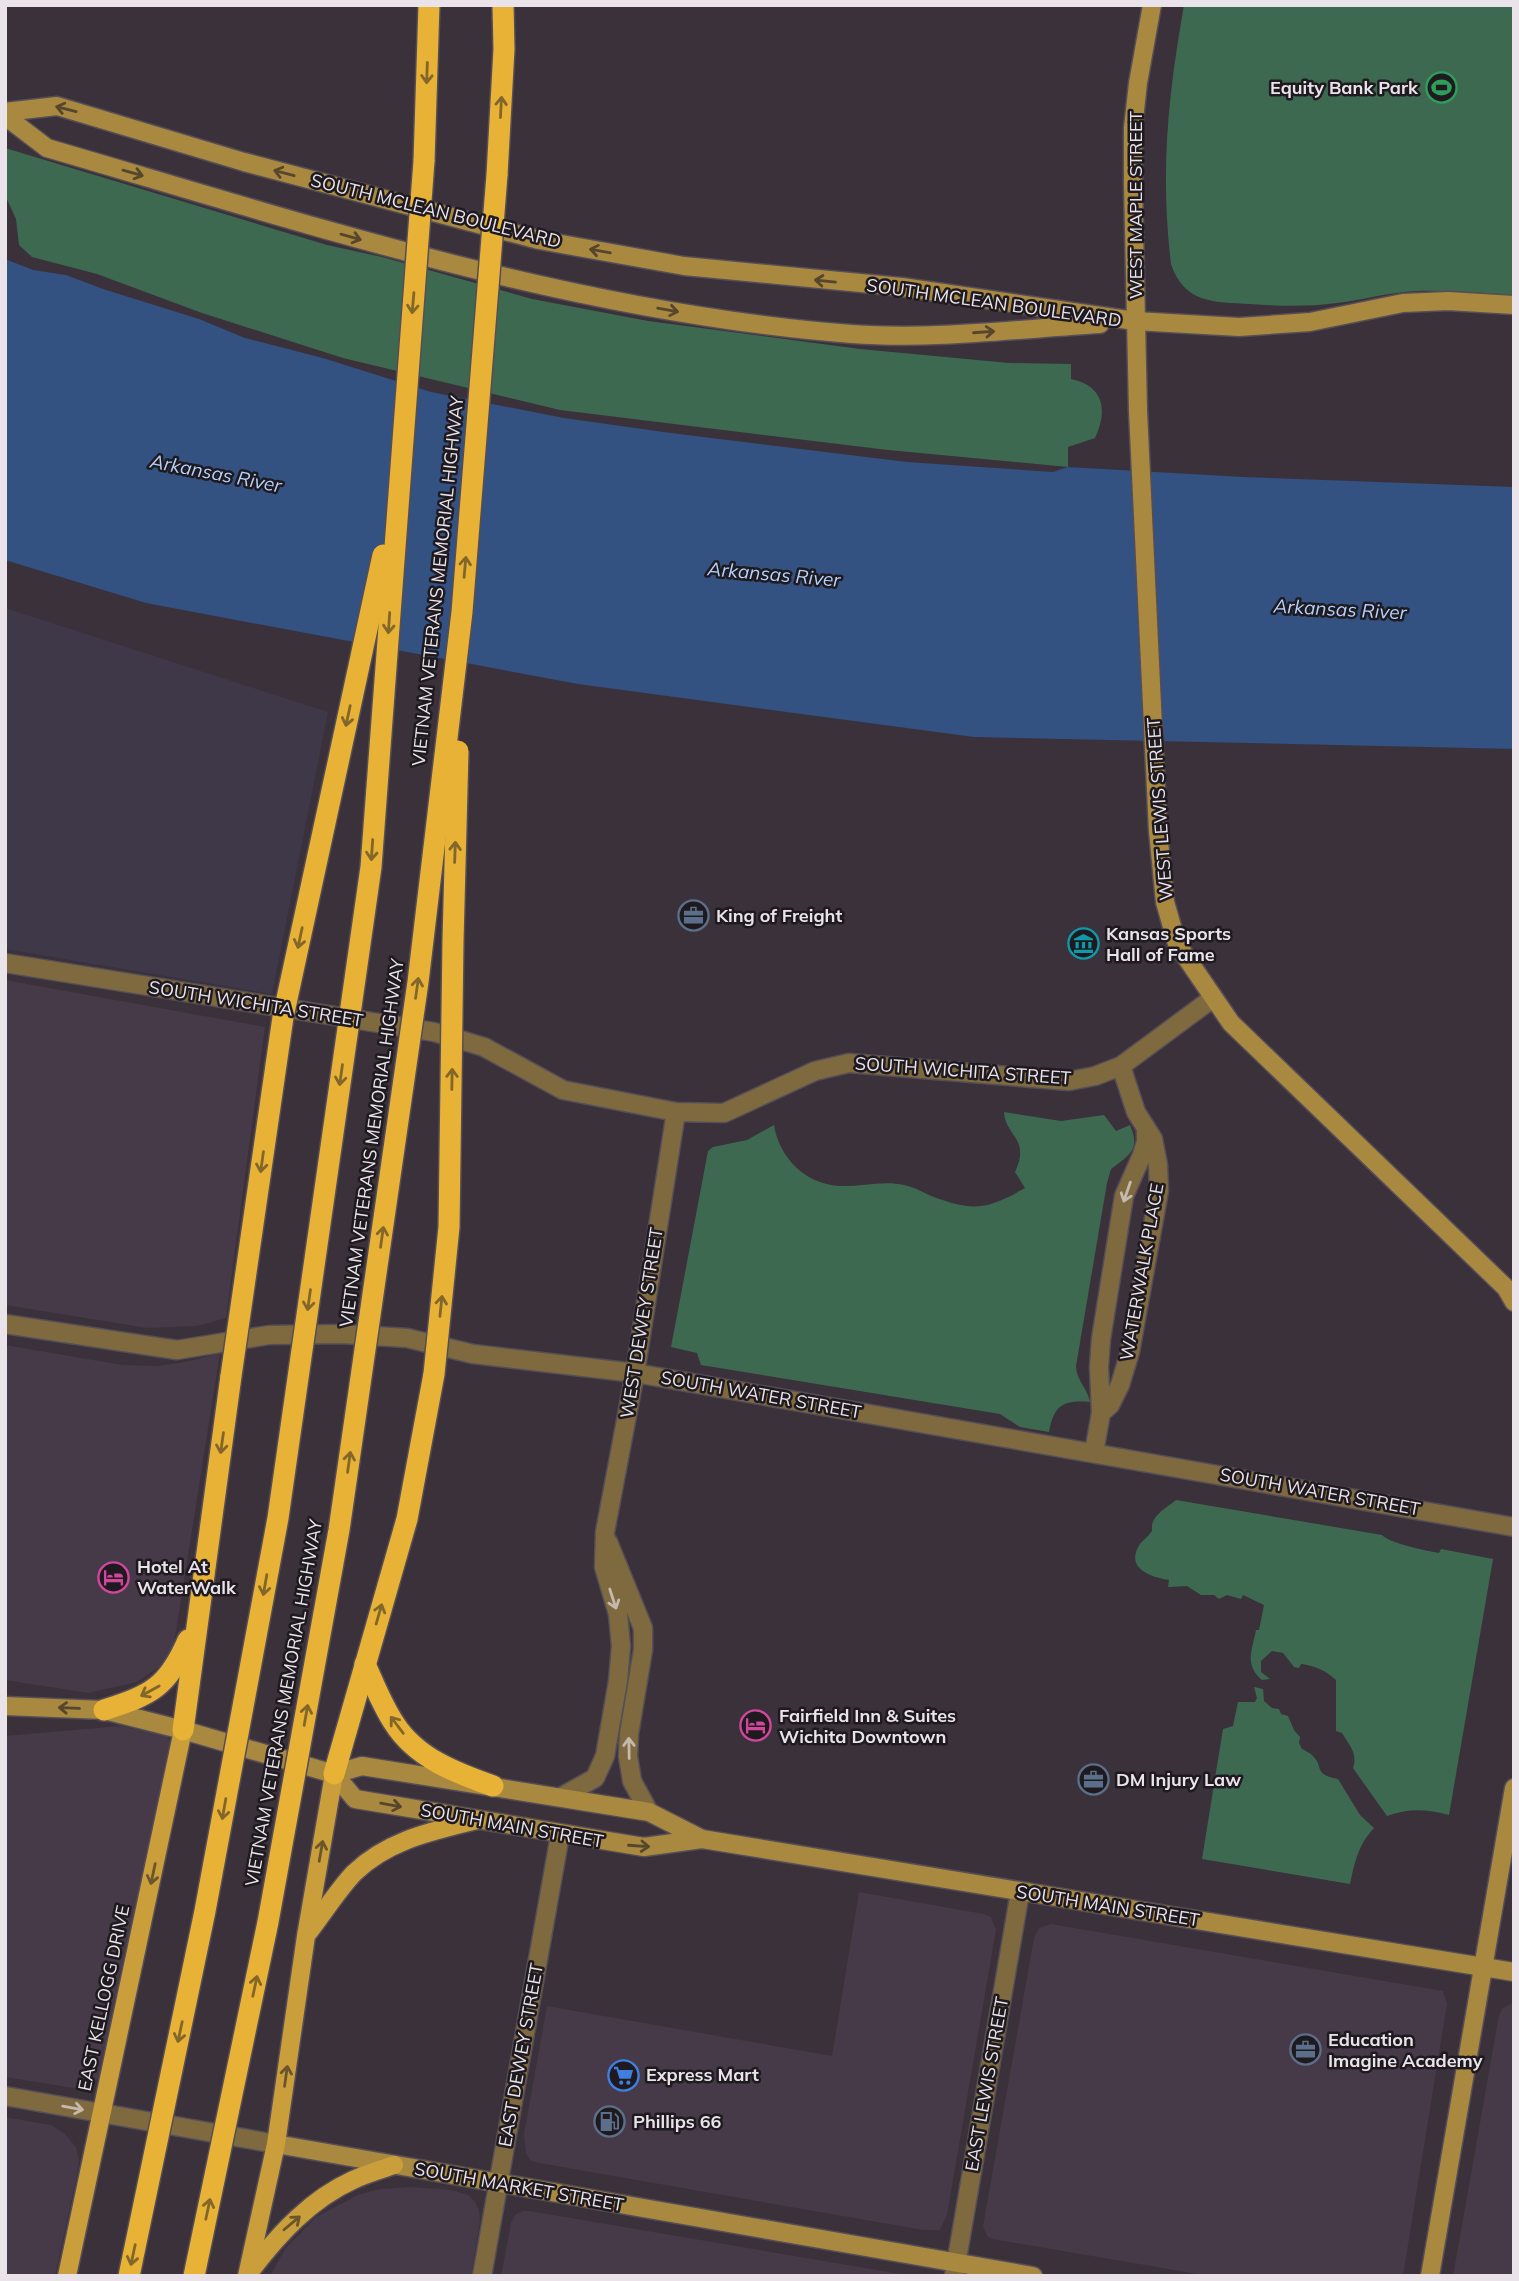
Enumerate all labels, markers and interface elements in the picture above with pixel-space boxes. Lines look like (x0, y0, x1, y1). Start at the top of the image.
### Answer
one-way arrow (421, 62, 434, 85)
sports icon: Equity Bank Park (1424, 71, 1458, 105)
place label: Equity Bank Park (1270, 76, 1419, 99)
one-way arrow (495, 96, 508, 118)
one-way arrow (55, 102, 77, 115)
street label: WEST MAPLE STREET (1124, 111, 1147, 299)
one-way arrow (273, 166, 296, 179)
one-way arrow (122, 168, 144, 181)
street label: SOUTH MCLEAN BOULEVARD (309, 168, 564, 253)
one-way arrow (340, 231, 362, 244)
one-way arrow (589, 244, 612, 257)
street label: SOUTH MCLEAN BOULEVARD (865, 273, 1123, 332)
one-way arrow (814, 274, 837, 287)
one-way arrow (406, 291, 419, 313)
one-way arrow (656, 304, 679, 317)
one-way arrow (972, 325, 995, 338)
street label: VIETNAM VETERANS MEMORIAL HIGHWAY (407, 394, 468, 767)
water label: Arkansas River (147, 448, 285, 498)
one-way arrow (459, 556, 472, 579)
water label: Arkansas River (706, 556, 842, 592)
water label: Arkansas River (1272, 593, 1408, 625)
one-way arrow (382, 611, 395, 634)
one-way arrow (341, 704, 355, 727)
street label: WEST LEWIS STREET (1142, 716, 1177, 902)
one-way arrow (365, 838, 378, 860)
one-way arrow (448, 841, 462, 864)
office icon: King of Freight (676, 899, 710, 933)
place label: King of Freight (716, 904, 842, 927)
place label: Kansas Sports Hall of Fame (1106, 922, 1231, 966)
one-way arrow (293, 926, 307, 949)
museum icon: Kansas Sports Hall of Fame (1066, 927, 1100, 961)
street label: VIETNAM VETERANS MEMORIAL HIGHWAY (334, 956, 409, 1329)
street label: SOUTH WICHITA STREET (147, 975, 365, 1032)
one-way arrow (411, 977, 424, 999)
street label: SOUTH WICHITA STREET (854, 1051, 1072, 1090)
one-way arrow (334, 1063, 347, 1086)
one-way arrow (446, 1068, 459, 1091)
one-way arrow (255, 1150, 268, 1173)
street label: WATERWALK PLACE (1115, 1181, 1168, 1362)
one-way arrow (1120, 1181, 1132, 1203)
one-way arrow (375, 1226, 388, 1249)
street label: WEST DEWEY STREET (615, 1226, 668, 1420)
one-way arrow (302, 1288, 315, 1311)
one-way arrow (435, 1296, 448, 1318)
street label: SOUTH WATER STREET (659, 1366, 863, 1423)
one-way arrow (215, 1432, 228, 1454)
one-way arrow (343, 1451, 356, 1474)
street label: SOUTH WATER STREET (1218, 1463, 1422, 1520)
street label: VIETNAM VETERANS MEMORIAL HIGHWAY (240, 1517, 327, 1888)
place label: Hotel At WaterWalk (137, 1555, 237, 1599)
hotel icon: Hotel At WaterWalk (97, 1560, 131, 1594)
one-way arrow (258, 1574, 272, 1596)
one-way arrow (608, 1588, 620, 1610)
one-way arrow (374, 1604, 387, 1626)
one-way arrow (140, 1685, 161, 1698)
one-way arrow (57, 1702, 80, 1715)
one-way arrow (299, 1704, 313, 1727)
place label: Fairfield Inn & Suites Wichita Downtown (779, 1704, 956, 1748)
hotel icon: Fairfield Inn & Suites Wichita Downtown (739, 1709, 773, 1743)
one-way arrow (390, 1715, 405, 1734)
one-way arrow (622, 1737, 636, 1760)
office icon: DM Injury Law (1076, 1763, 1110, 1797)
place label: DM Injury Law (1116, 1768, 1241, 1791)
one-way arrow (217, 1797, 230, 1820)
street label: SOUTH MAIN STREET (419, 1798, 605, 1853)
one-way arrow (379, 1799, 402, 1812)
one-way arrow (627, 1839, 650, 1852)
one-way arrow (314, 1841, 328, 1863)
one-way arrow (145, 1862, 159, 1885)
street label: SOUTH MAIN STREET (1015, 1880, 1201, 1931)
street label: EAST KELLOGG DRIVE (73, 1903, 134, 2093)
street label: EAST DEWEY STREET (493, 1961, 548, 2149)
one-way arrow (248, 1975, 262, 1998)
street label: EAST LEWIS STREET (960, 1995, 1013, 2173)
one-way arrow (173, 2020, 186, 2043)
place label: Education Imagine Academy (1328, 2028, 1483, 2072)
office icon: Education Imagine Academy (1288, 2033, 1322, 2067)
supermarket icon: Express Mart (606, 2058, 640, 2092)
place label: Express Mart (646, 2063, 759, 2086)
one-way arrow (280, 2065, 293, 2088)
one-way arrow (61, 2102, 83, 2115)
fuel station icon: Phillips 66 (593, 2105, 627, 2139)
place label: Phillips 66 (633, 2110, 722, 2133)
street label: SOUTH MARKET STREET (413, 2157, 626, 2216)
one-way arrow (201, 2198, 215, 2221)
one-way arrow (282, 2215, 300, 2231)
one-way arrow (126, 2243, 139, 2266)

